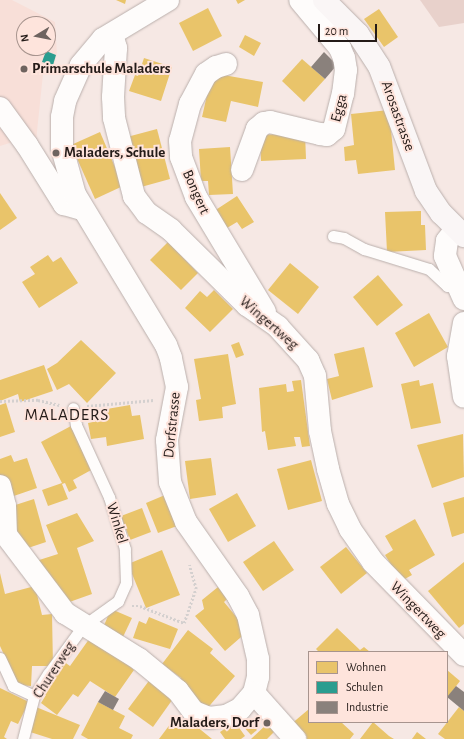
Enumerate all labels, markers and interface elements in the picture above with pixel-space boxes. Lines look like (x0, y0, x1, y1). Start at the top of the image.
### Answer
north arrow (16, 16, 56, 56)
scale bar (320, 16, 379, 42)
text: 20 m (325, 25, 348, 37)
text: N (19, 33, 31, 43)
place label: Primarschule Maladers (32, 60, 170, 78)
marker: Primarschule Maladers (19, 64, 29, 74)
street label: Arosastrasse (377, 79, 419, 153)
street label: Egga (327, 92, 351, 124)
place label: Maladers, Schule (64, 144, 165, 162)
marker: Maladers, Schule (51, 148, 61, 158)
street label: Bongert (178, 167, 214, 217)
street label: Wingertweg (236, 292, 302, 354)
street label: Dorfstrasse (160, 391, 184, 459)
district label: MALADERS (25, 405, 109, 425)
street label: Winkel (102, 500, 132, 546)
street label: Wingertweg (386, 578, 450, 642)
street label: Churerweg (29, 638, 79, 702)
legend (308, 651, 448, 723)
text: Wohnen (346, 661, 386, 673)
text: Schulen (346, 681, 383, 693)
text: Industrie (346, 701, 388, 713)
place label: Maladers, Dorf (170, 714, 259, 732)
marker: Maladers, Dorf (262, 718, 272, 728)

